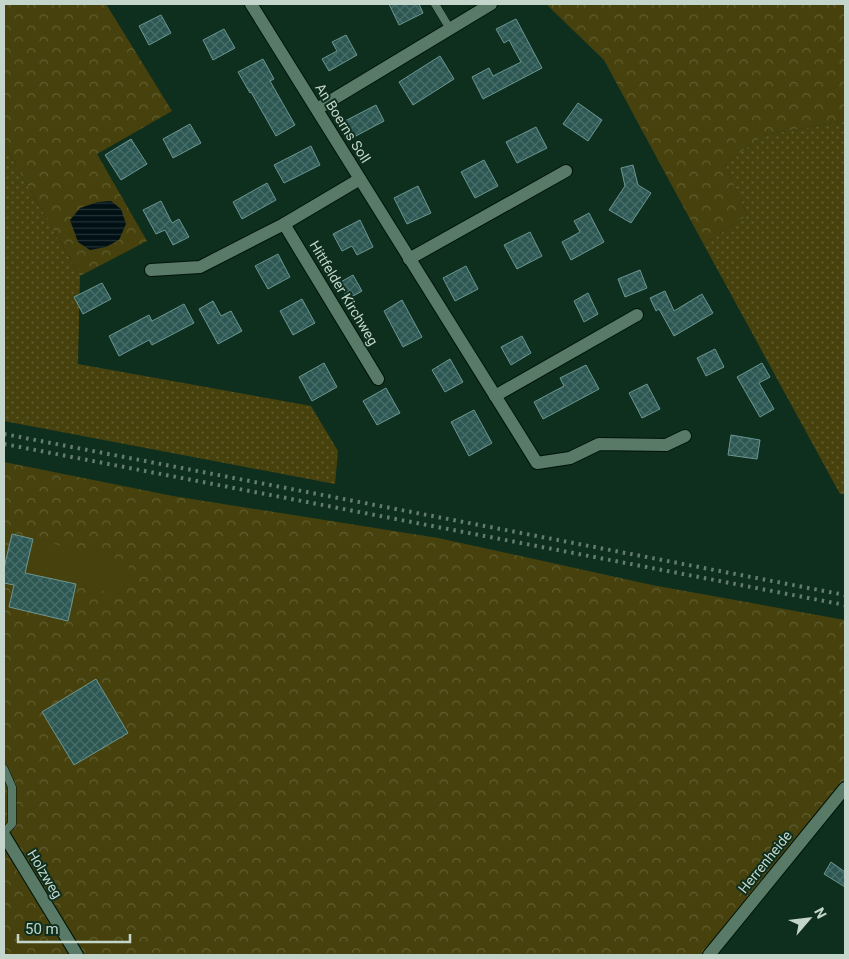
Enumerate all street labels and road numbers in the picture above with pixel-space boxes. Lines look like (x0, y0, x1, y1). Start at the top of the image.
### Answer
street label: An Boerns Soll (312, 80, 374, 166)
street label: Hittfelder Kirchweg (306, 238, 382, 348)
street label: Herrenheide (735, 828, 795, 896)
street label: Holzweg (24, 847, 66, 901)

